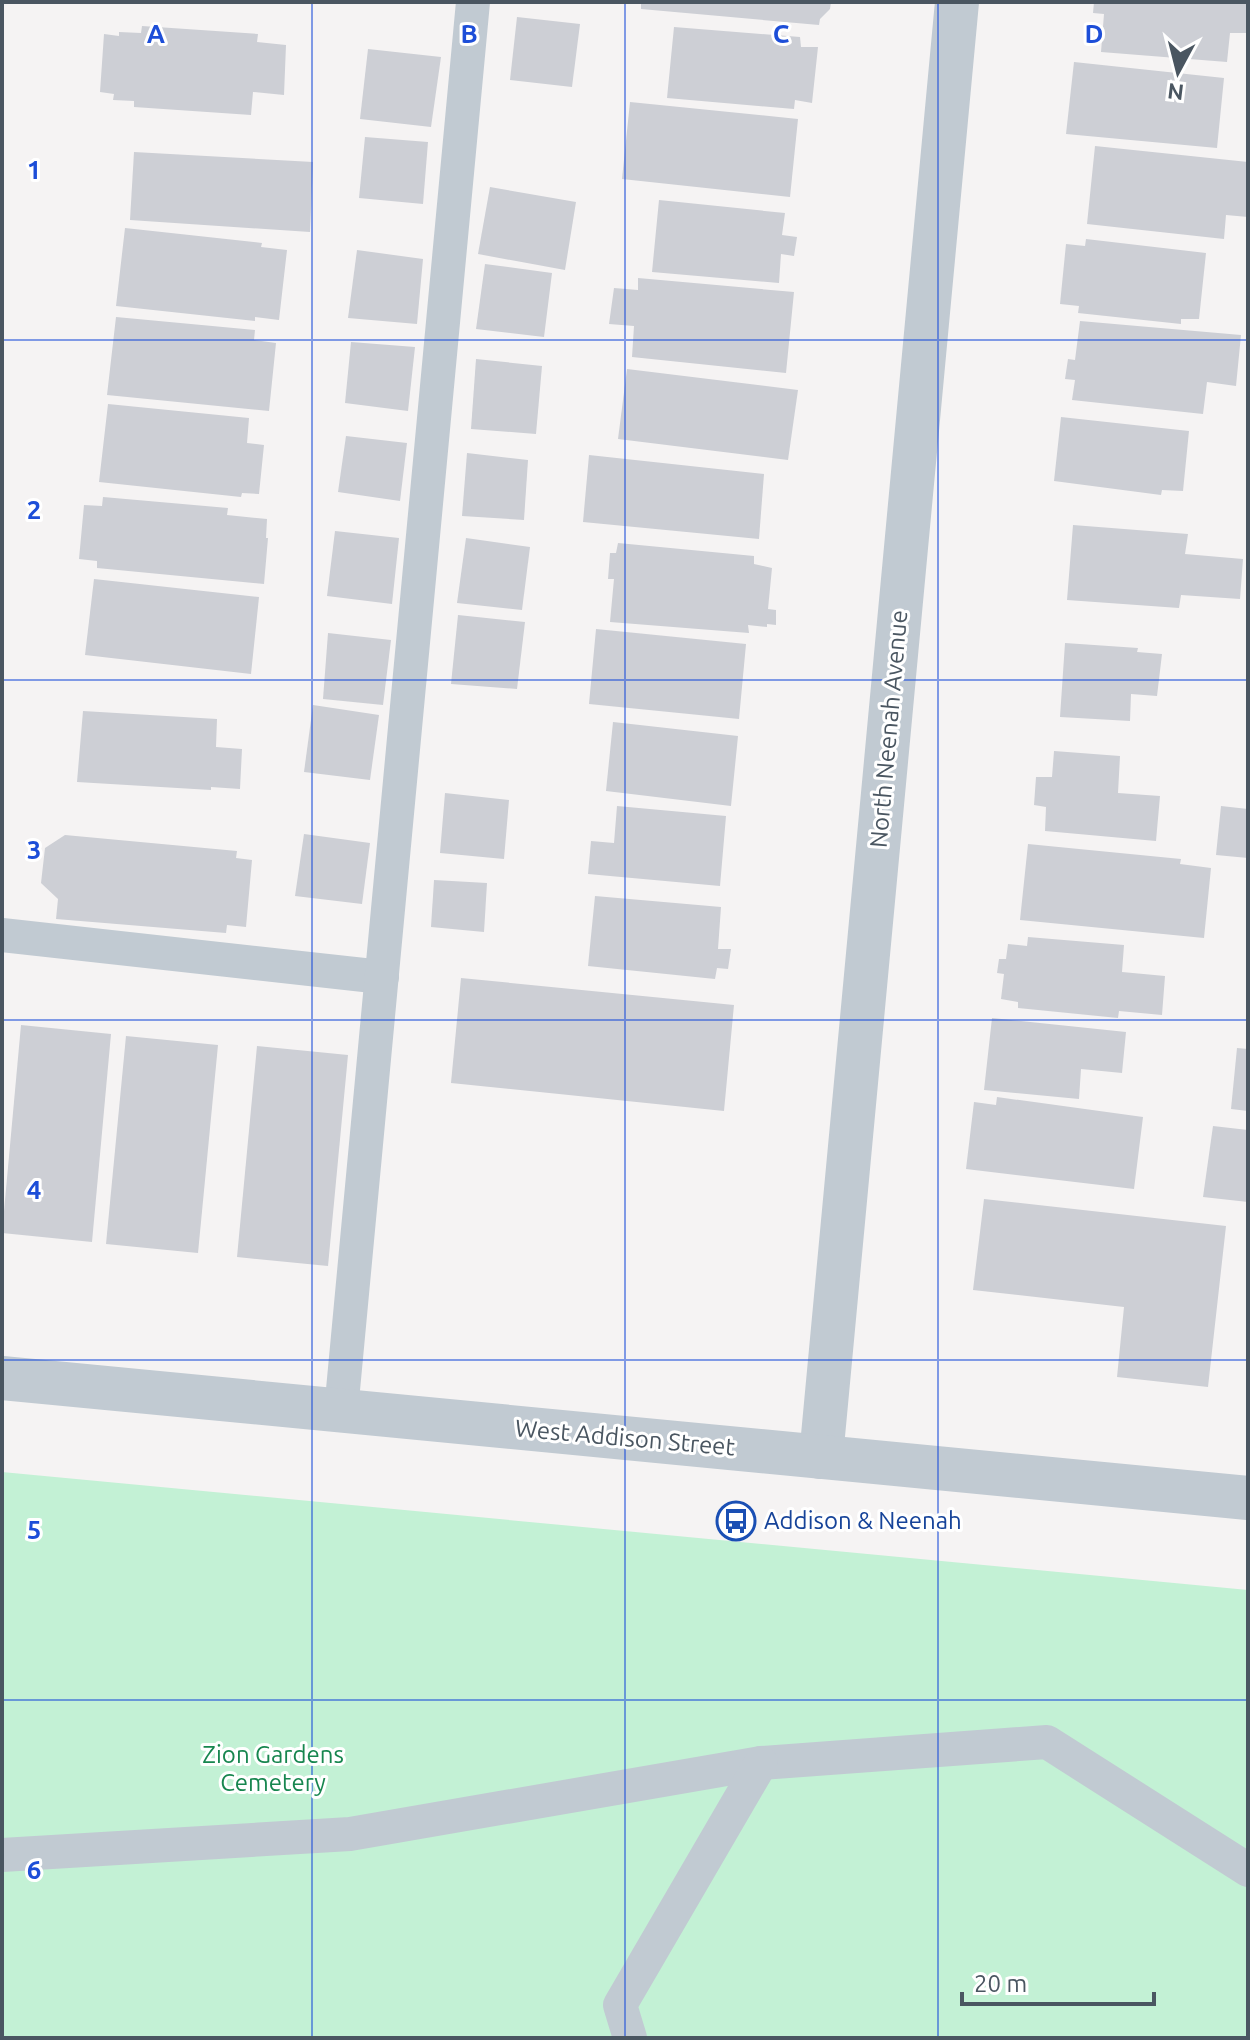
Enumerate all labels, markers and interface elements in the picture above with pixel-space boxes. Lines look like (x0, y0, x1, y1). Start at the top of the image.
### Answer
text: A (147, 19, 166, 48)
text: B (460, 19, 478, 48)
text: C (773, 19, 790, 48)
text: D (1085, 19, 1103, 48)
north arrow (1138, 32, 1218, 112)
text: N (1166, 79, 1185, 106)
text: 1 (27, 155, 41, 184)
text: 2 (27, 495, 41, 524)
street label: North Neenah Avenue (865, 609, 912, 849)
text: 3 (27, 835, 41, 864)
text: 4 (27, 1175, 41, 1204)
street label: West Addison Street (514, 1414, 737, 1461)
bus stop icon: Addison & Neenah (715, 1500, 757, 1542)
place label: Addison & Neenah (764, 1507, 962, 1534)
text: 5 (27, 1515, 41, 1544)
park label: Zion Gardens Cemetery (202, 1741, 344, 1796)
text: 6 (27, 1855, 41, 1884)
scale bar (962, 1956, 1154, 2006)
text: 20 m (974, 1970, 1027, 1997)

